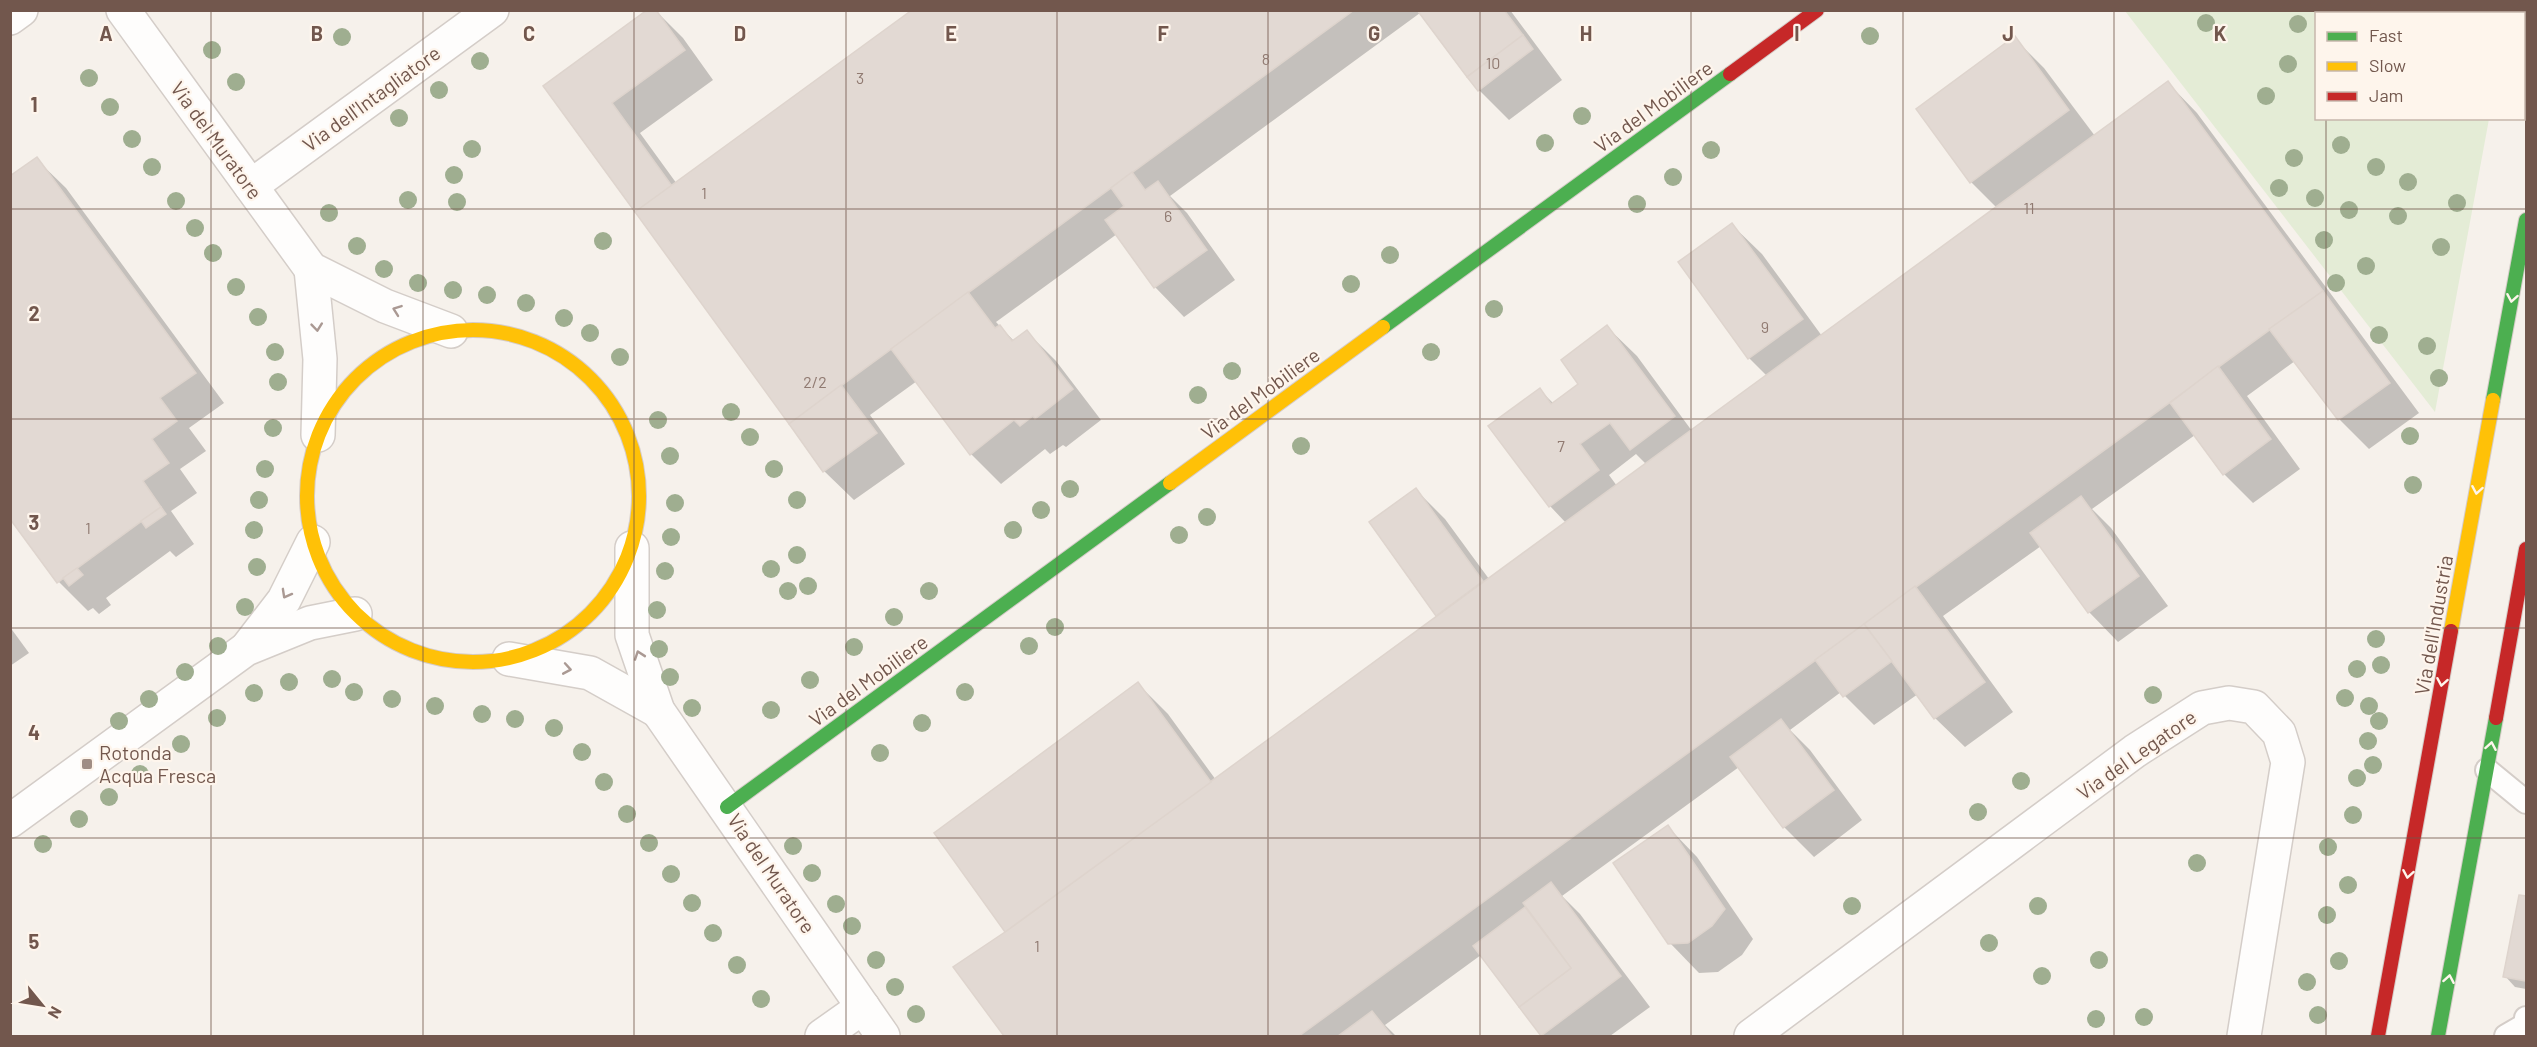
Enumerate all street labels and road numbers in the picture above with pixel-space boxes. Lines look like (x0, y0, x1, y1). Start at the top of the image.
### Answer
street label: Via dell'Intagliatore (298, 40, 444, 156)
street label: Via del Mobiliere (1589, 55, 1717, 157)
street label: Via del Muratore (166, 77, 268, 203)
street label: Via del Mobiliere (1196, 342, 1324, 444)
street label: Via dell'Industria (2409, 553, 2457, 697)
street label: Via del Mobiliere (804, 629, 932, 731)
street label: Via del Legatore (2072, 704, 2200, 804)
street label: Via del Muratore (723, 809, 821, 937)

